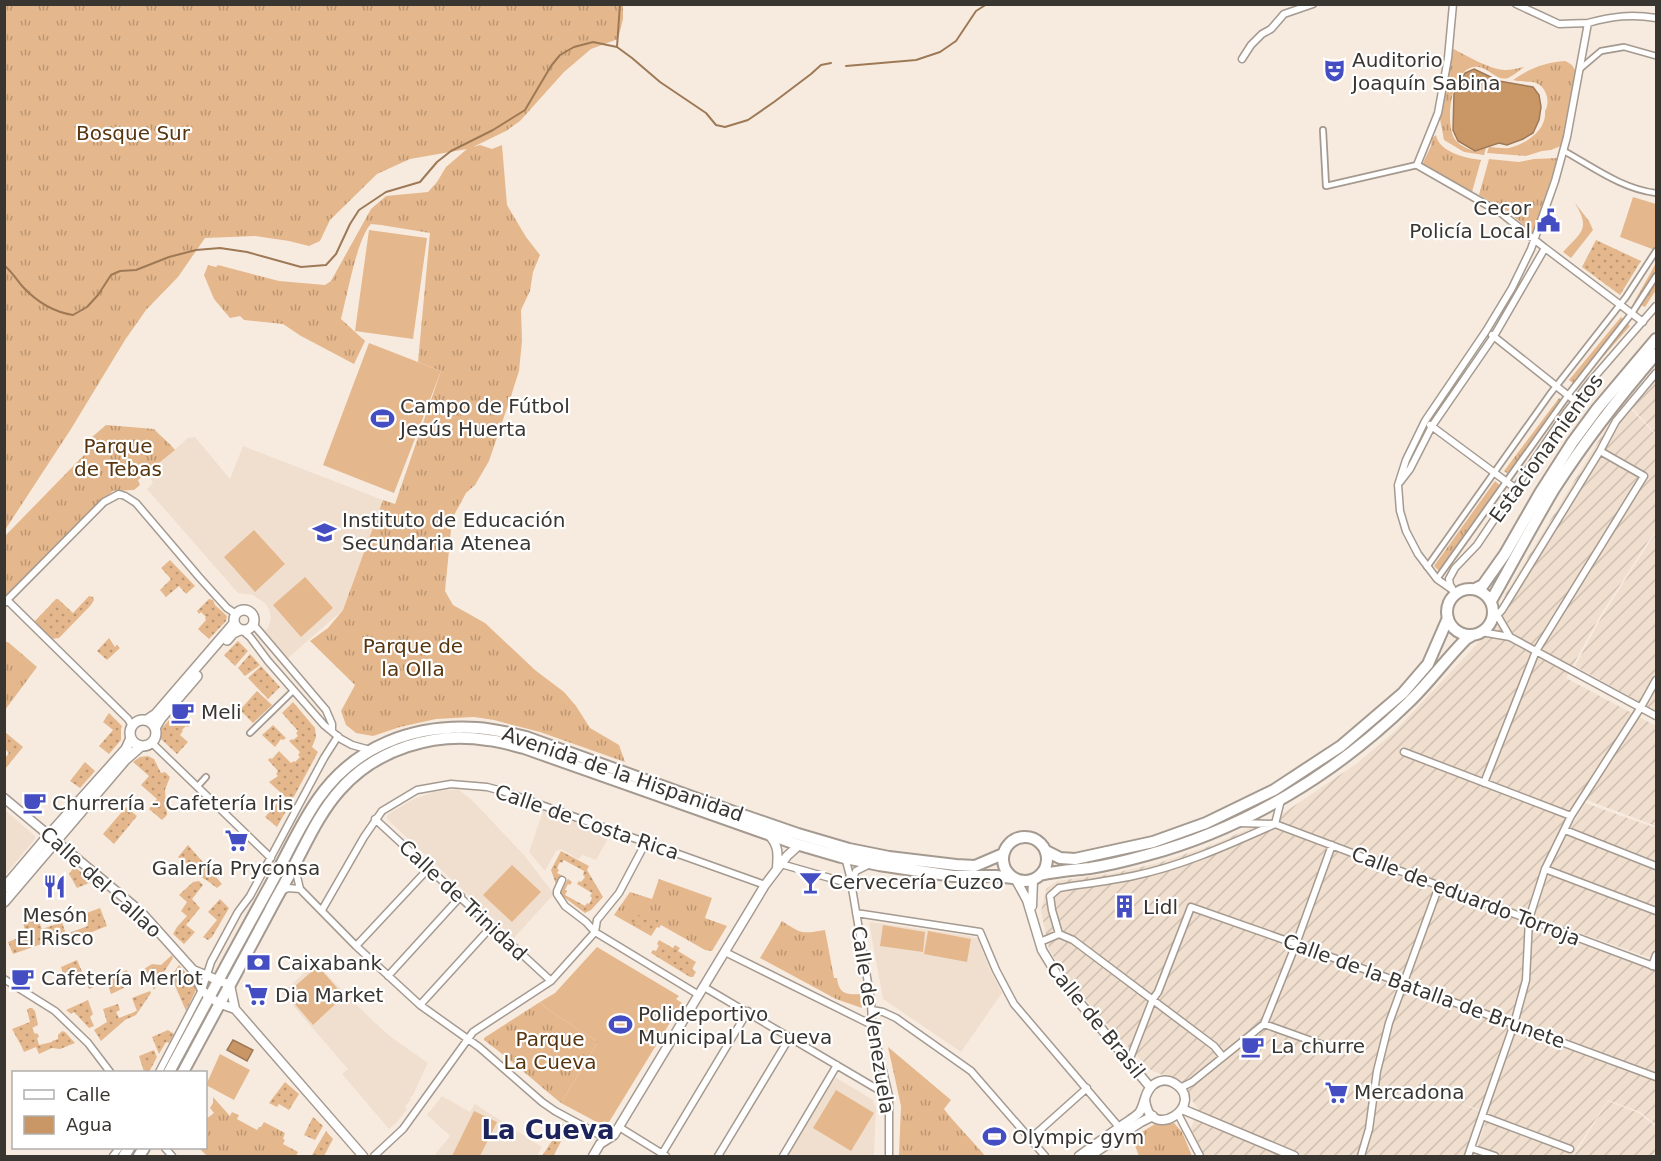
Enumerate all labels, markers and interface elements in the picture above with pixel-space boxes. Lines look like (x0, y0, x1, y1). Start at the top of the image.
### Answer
place label: Auditorio Joaquín Sabina (1350, 48, 1501, 95)
theatre icon: Auditorio Joaquín Sabina (1321, 58, 1347, 84)
park label: Bosque Sur (76, 121, 191, 145)
place label: Cecor Policía Local (1409, 196, 1532, 243)
public building icon: Cecor Policía Local (1536, 207, 1562, 233)
street label: Estacionamientos (1484, 369, 1608, 527)
place label: Campo de Fútbol Jesús Huerta (398, 394, 570, 441)
sports icon: Campo de Fútbol Jesús Huerta (369, 405, 395, 431)
park label: Parque de Tebas (74, 434, 162, 481)
place label: Instituto de Educación Secundaria Atenea (342, 508, 565, 555)
school or university icon: Instituto de Educación Secundaria Atenea (311, 519, 337, 545)
park label: Parque de la Olla (363, 634, 463, 681)
cafe icon: Meli (170, 699, 196, 725)
place label: Meli (201, 700, 242, 724)
street label: Avenida de la Hispanidad (499, 721, 747, 827)
street label: Calle de Costa Rica (492, 779, 682, 865)
cafe icon: Churrería - Cafetería Iris (21, 790, 47, 816)
place label: Churrería - Cafetería Iris (52, 791, 293, 815)
street label: Calle del Callao (35, 821, 167, 943)
supermarket icon: Galería Pryconsa (223, 827, 249, 853)
street label: Calle de Trinidad (394, 835, 532, 965)
street label: Calle de eduardo Torroja (1348, 841, 1584, 951)
place label: Galería Pryconsa (152, 856, 320, 880)
bar icon: Cervecería Cuzco (798, 869, 824, 895)
place label: Cervecería Cuzco (829, 870, 1004, 894)
restaurant icon: Mesón El Risco (42, 874, 68, 900)
building icon: Lidl (1112, 894, 1138, 920)
place label: Lidl (1143, 895, 1178, 919)
place label: Mesón El Risco (16, 903, 94, 950)
street label: Calle de Venezuela (846, 924, 900, 1116)
street label: Calle de la Batalla de Brunete (1280, 929, 1568, 1053)
bank icon: Caixabank (246, 950, 272, 976)
place label: Caixabank (277, 951, 382, 975)
street label: Calle de Brasil (1042, 957, 1150, 1083)
cafe icon: Cafetería Merlot (10, 965, 36, 991)
place label: Cafetería Merlot (41, 966, 203, 990)
supermarket icon: Dia Market (244, 982, 270, 1008)
place label: Dia Market (275, 983, 383, 1007)
place label: Polideportivo Municipal La Cueva (638, 1002, 832, 1049)
sports icon: Polideportivo Municipal La Cueva (607, 1012, 633, 1038)
park label: Parque La Cueva (504, 1027, 596, 1074)
cafe icon: La churre (1240, 1033, 1266, 1059)
place label: La churre (1271, 1034, 1365, 1058)
legend (12, 1071, 207, 1149)
supermarket icon: Mercadona (1323, 1079, 1349, 1105)
place label: Mercadona (1354, 1080, 1464, 1104)
text: Calle (66, 1084, 111, 1105)
text: Agua (66, 1114, 112, 1135)
district label: La Cueva (482, 1115, 614, 1145)
sports icon: Olympic gym (981, 1124, 1007, 1150)
place label: Olympic gym (1012, 1125, 1144, 1149)

